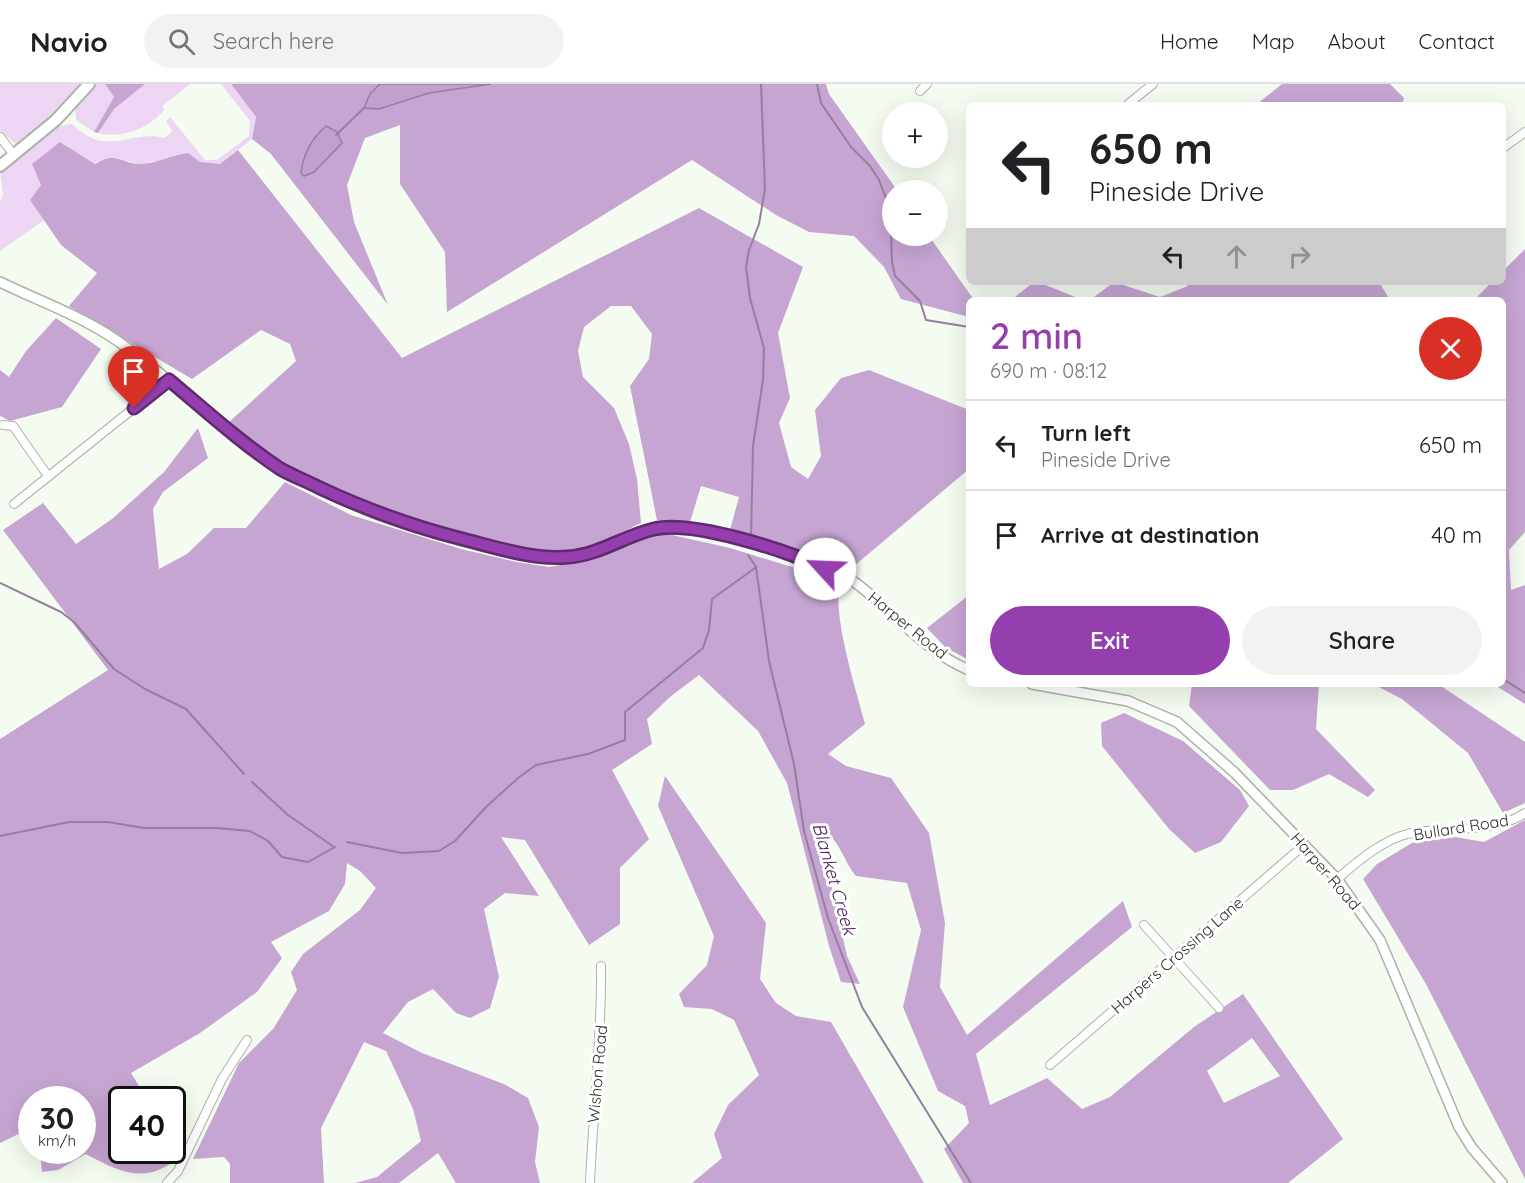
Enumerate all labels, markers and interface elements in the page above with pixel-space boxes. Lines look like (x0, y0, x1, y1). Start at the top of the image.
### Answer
search box (144, 14, 564, 68)
text: Navio (30, 24, 108, 59)
icon: search (165, 25, 198, 58)
text: Search here (213, 27, 334, 55)
text: Home (1160, 28, 1219, 54)
text: Map (1252, 28, 1295, 54)
text: About (1328, 28, 1386, 54)
text: Contact (1419, 28, 1495, 54)
map controls (882, 102, 948, 246)
button: + (882, 102, 948, 168)
text: 650 m (1089, 122, 1213, 175)
icon: left (990, 126, 1068, 204)
text: Pineside Drive (1089, 174, 1264, 208)
button: − (882, 180, 948, 246)
icon: left (1157, 240, 1190, 273)
icon: ahead (1220, 240, 1253, 273)
icon: right (1283, 240, 1316, 273)
text: 2 min (990, 313, 1083, 358)
button: close (1419, 317, 1482, 380)
pin (108, 346, 159, 408)
icon: arrive (117, 355, 150, 388)
text: 690 m · 08:12 (990, 358, 1107, 383)
text: Turn left (1041, 419, 1131, 447)
icon: left (990, 429, 1023, 462)
text: 650 m (1419, 431, 1482, 459)
text: Pineside Drive (1041, 447, 1171, 472)
icon: arrive (990, 519, 1023, 552)
text: Arrive at destination (1041, 521, 1259, 549)
text: 40 m (1431, 521, 1482, 549)
position arrow (793, 537, 857, 601)
street label: Harper Road (864, 587, 952, 663)
button: Exit (990, 606, 1230, 675)
button: Share (1242, 606, 1482, 675)
street label: Bullard Road (1412, 810, 1510, 844)
water label: Blanket Creek (807, 820, 862, 939)
street label: Harper Road (1287, 828, 1365, 914)
street label: Harpers Crossing Lane (1107, 892, 1247, 1018)
street label: Wishon Road (583, 1024, 611, 1124)
speed limit sign: 40 (108, 1086, 186, 1164)
text: 30 (40, 1099, 74, 1137)
text: km/h (38, 1131, 76, 1150)

